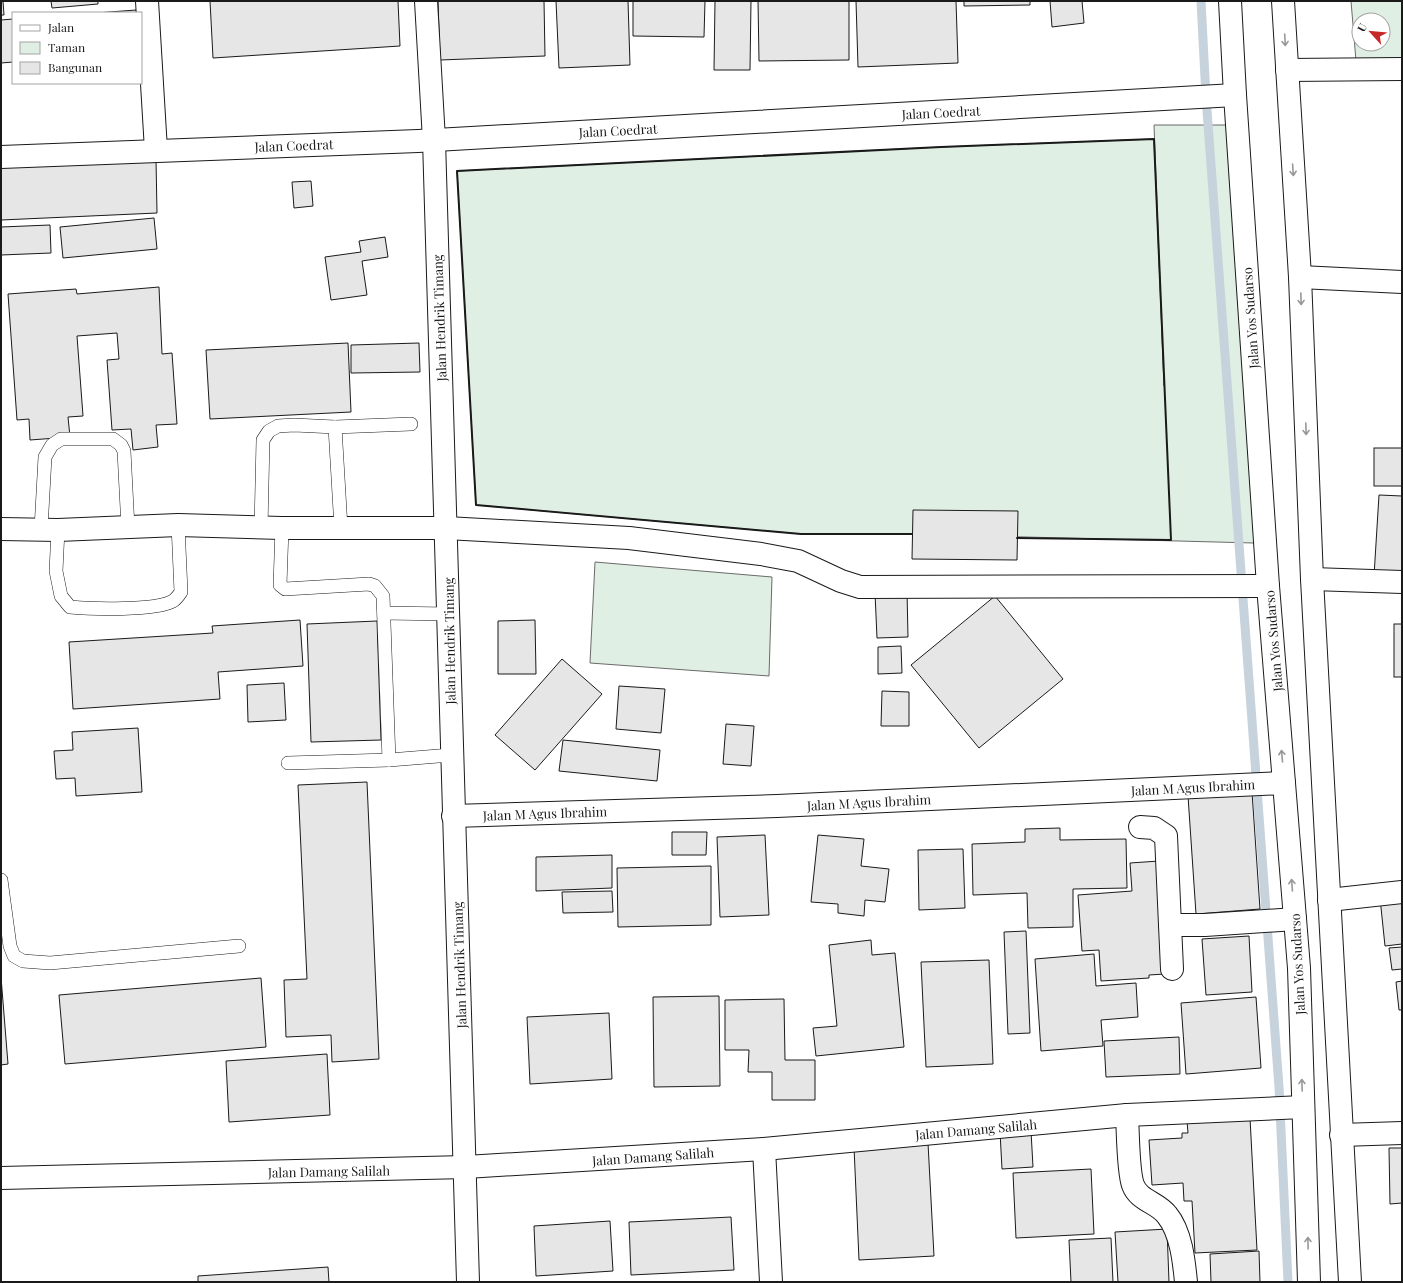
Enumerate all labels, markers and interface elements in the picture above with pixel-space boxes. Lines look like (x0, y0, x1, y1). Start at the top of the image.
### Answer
legend (12, 12, 142, 84)
north arrow (1351, 12, 1391, 52)
text: Jalan (47, 19, 74, 35)
text: U (1353, 20, 1370, 34)
one-way arrow (1282, 33, 1289, 46)
text: Taman (48, 39, 85, 55)
text: Bangunan (48, 59, 102, 75)
street label: Jalan Coedrat (900, 101, 981, 123)
street label: Jalan Coedrat (577, 119, 658, 141)
street label: Jalan Coedrat (253, 135, 334, 155)
one-way arrow (1290, 163, 1297, 176)
street label: Jalan Hendrik Timang (428, 254, 450, 383)
street label: Jalan Yos Sudarso (1238, 267, 1262, 370)
one-way arrow (1297, 292, 1305, 305)
one-way arrow (1302, 422, 1310, 435)
street label: Jalan Hendrik Timang (439, 577, 459, 706)
street label: Jalan Yos Sudarso (1260, 590, 1286, 693)
one-way arrow (1279, 750, 1286, 763)
street label: Jalan M Agus Ibrahim (1129, 775, 1256, 799)
street label: Jalan M Agus Ibrahim (805, 790, 932, 814)
street label: Jalan M Agus Ibrahim (482, 802, 608, 824)
one-way arrow (1289, 879, 1296, 892)
street label: Jalan Hendrik Timang (448, 901, 470, 1030)
street label: Jalan Yos Sudarso (1286, 913, 1308, 1016)
one-way arrow (1299, 1079, 1306, 1092)
street label: Jalan Damang Salilah (913, 1115, 1038, 1143)
street label: Jalan Damang Salilah (591, 1143, 715, 1169)
street label: Jalan Damang Salilah (267, 1161, 391, 1181)
one-way arrow (1304, 1237, 1312, 1250)

